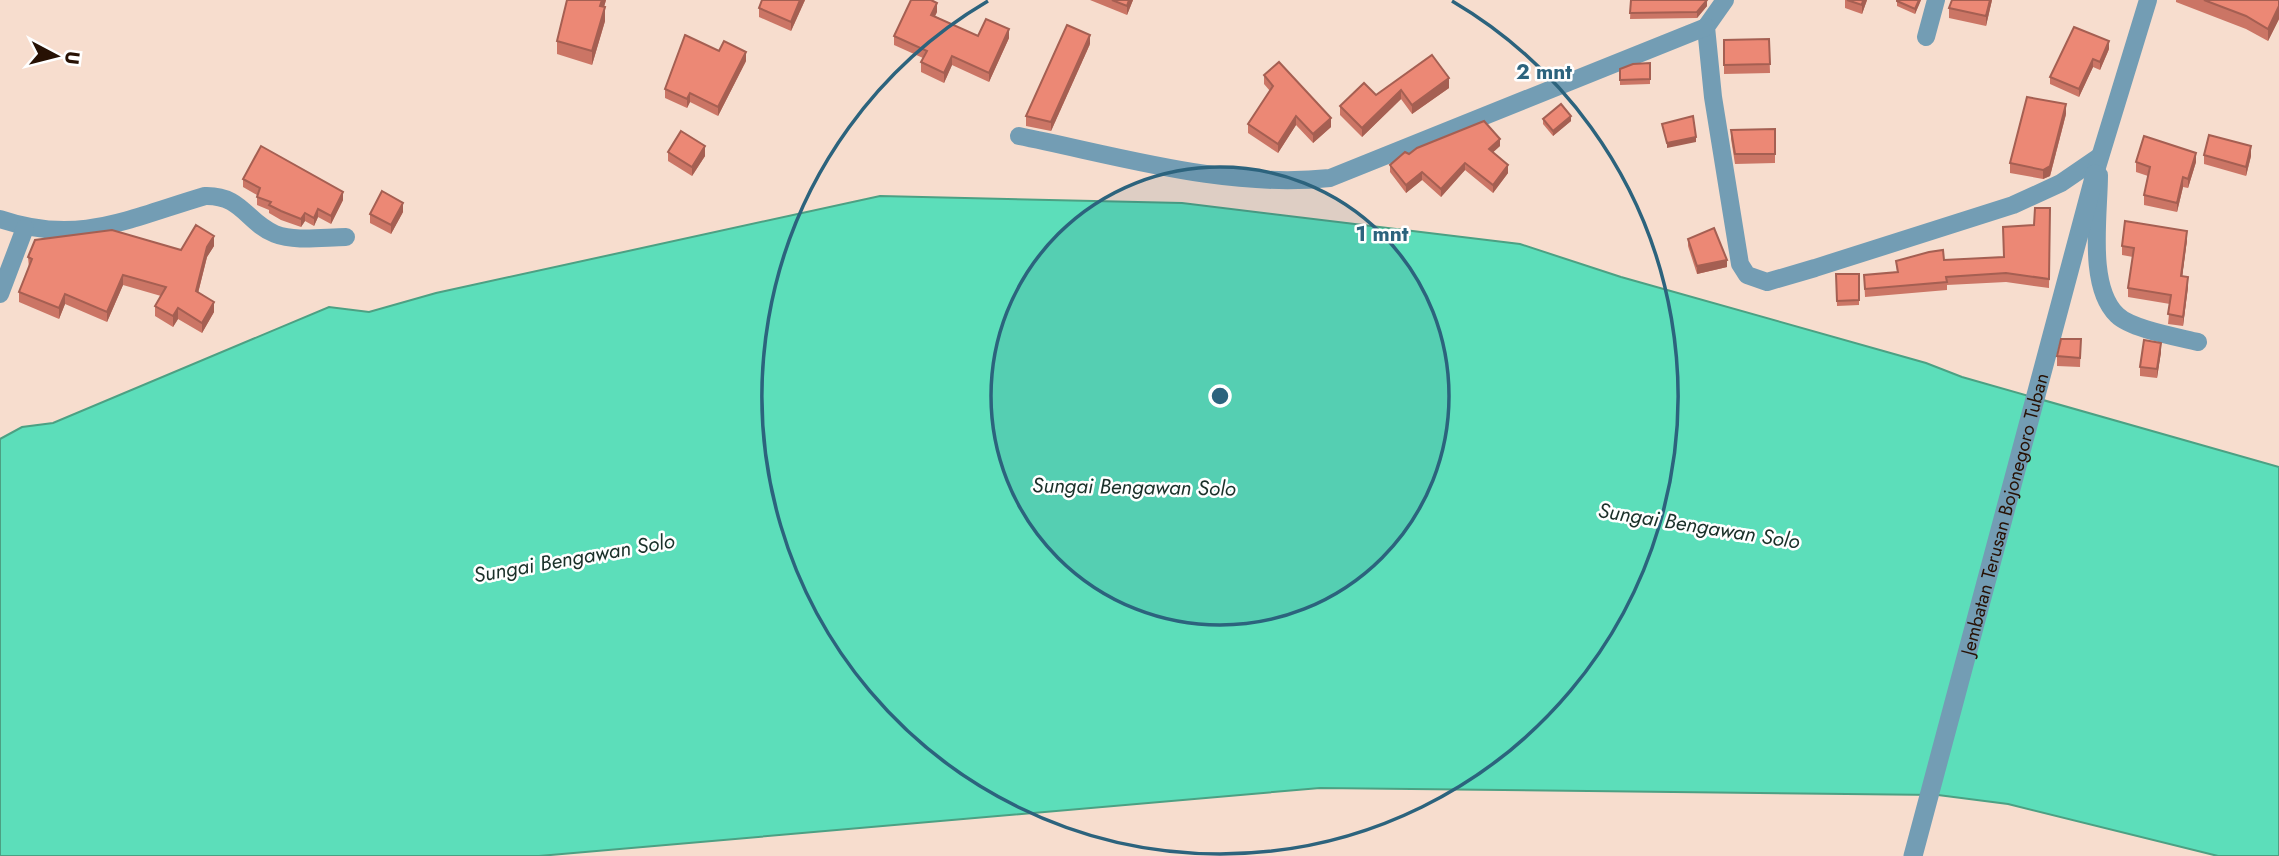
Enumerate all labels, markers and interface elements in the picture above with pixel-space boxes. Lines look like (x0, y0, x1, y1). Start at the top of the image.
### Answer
north arrow (21, 21, 91, 91)
text: U (58, 50, 87, 66)
text: 2 mnt (1516, 57, 1572, 87)
text: 1 mnt (1356, 219, 1409, 249)
street label: Jembatan Terusan Bojonegoro Tuban (1953, 370, 2055, 661)
centre of rings (1208, 384, 1232, 408)
water label: Sungai Bengawan Solo (1032, 470, 1236, 504)
water label: Sungai Bengawan Solo (1596, 495, 1802, 557)
water label: Sungai Bengawan Solo (471, 526, 677, 590)

